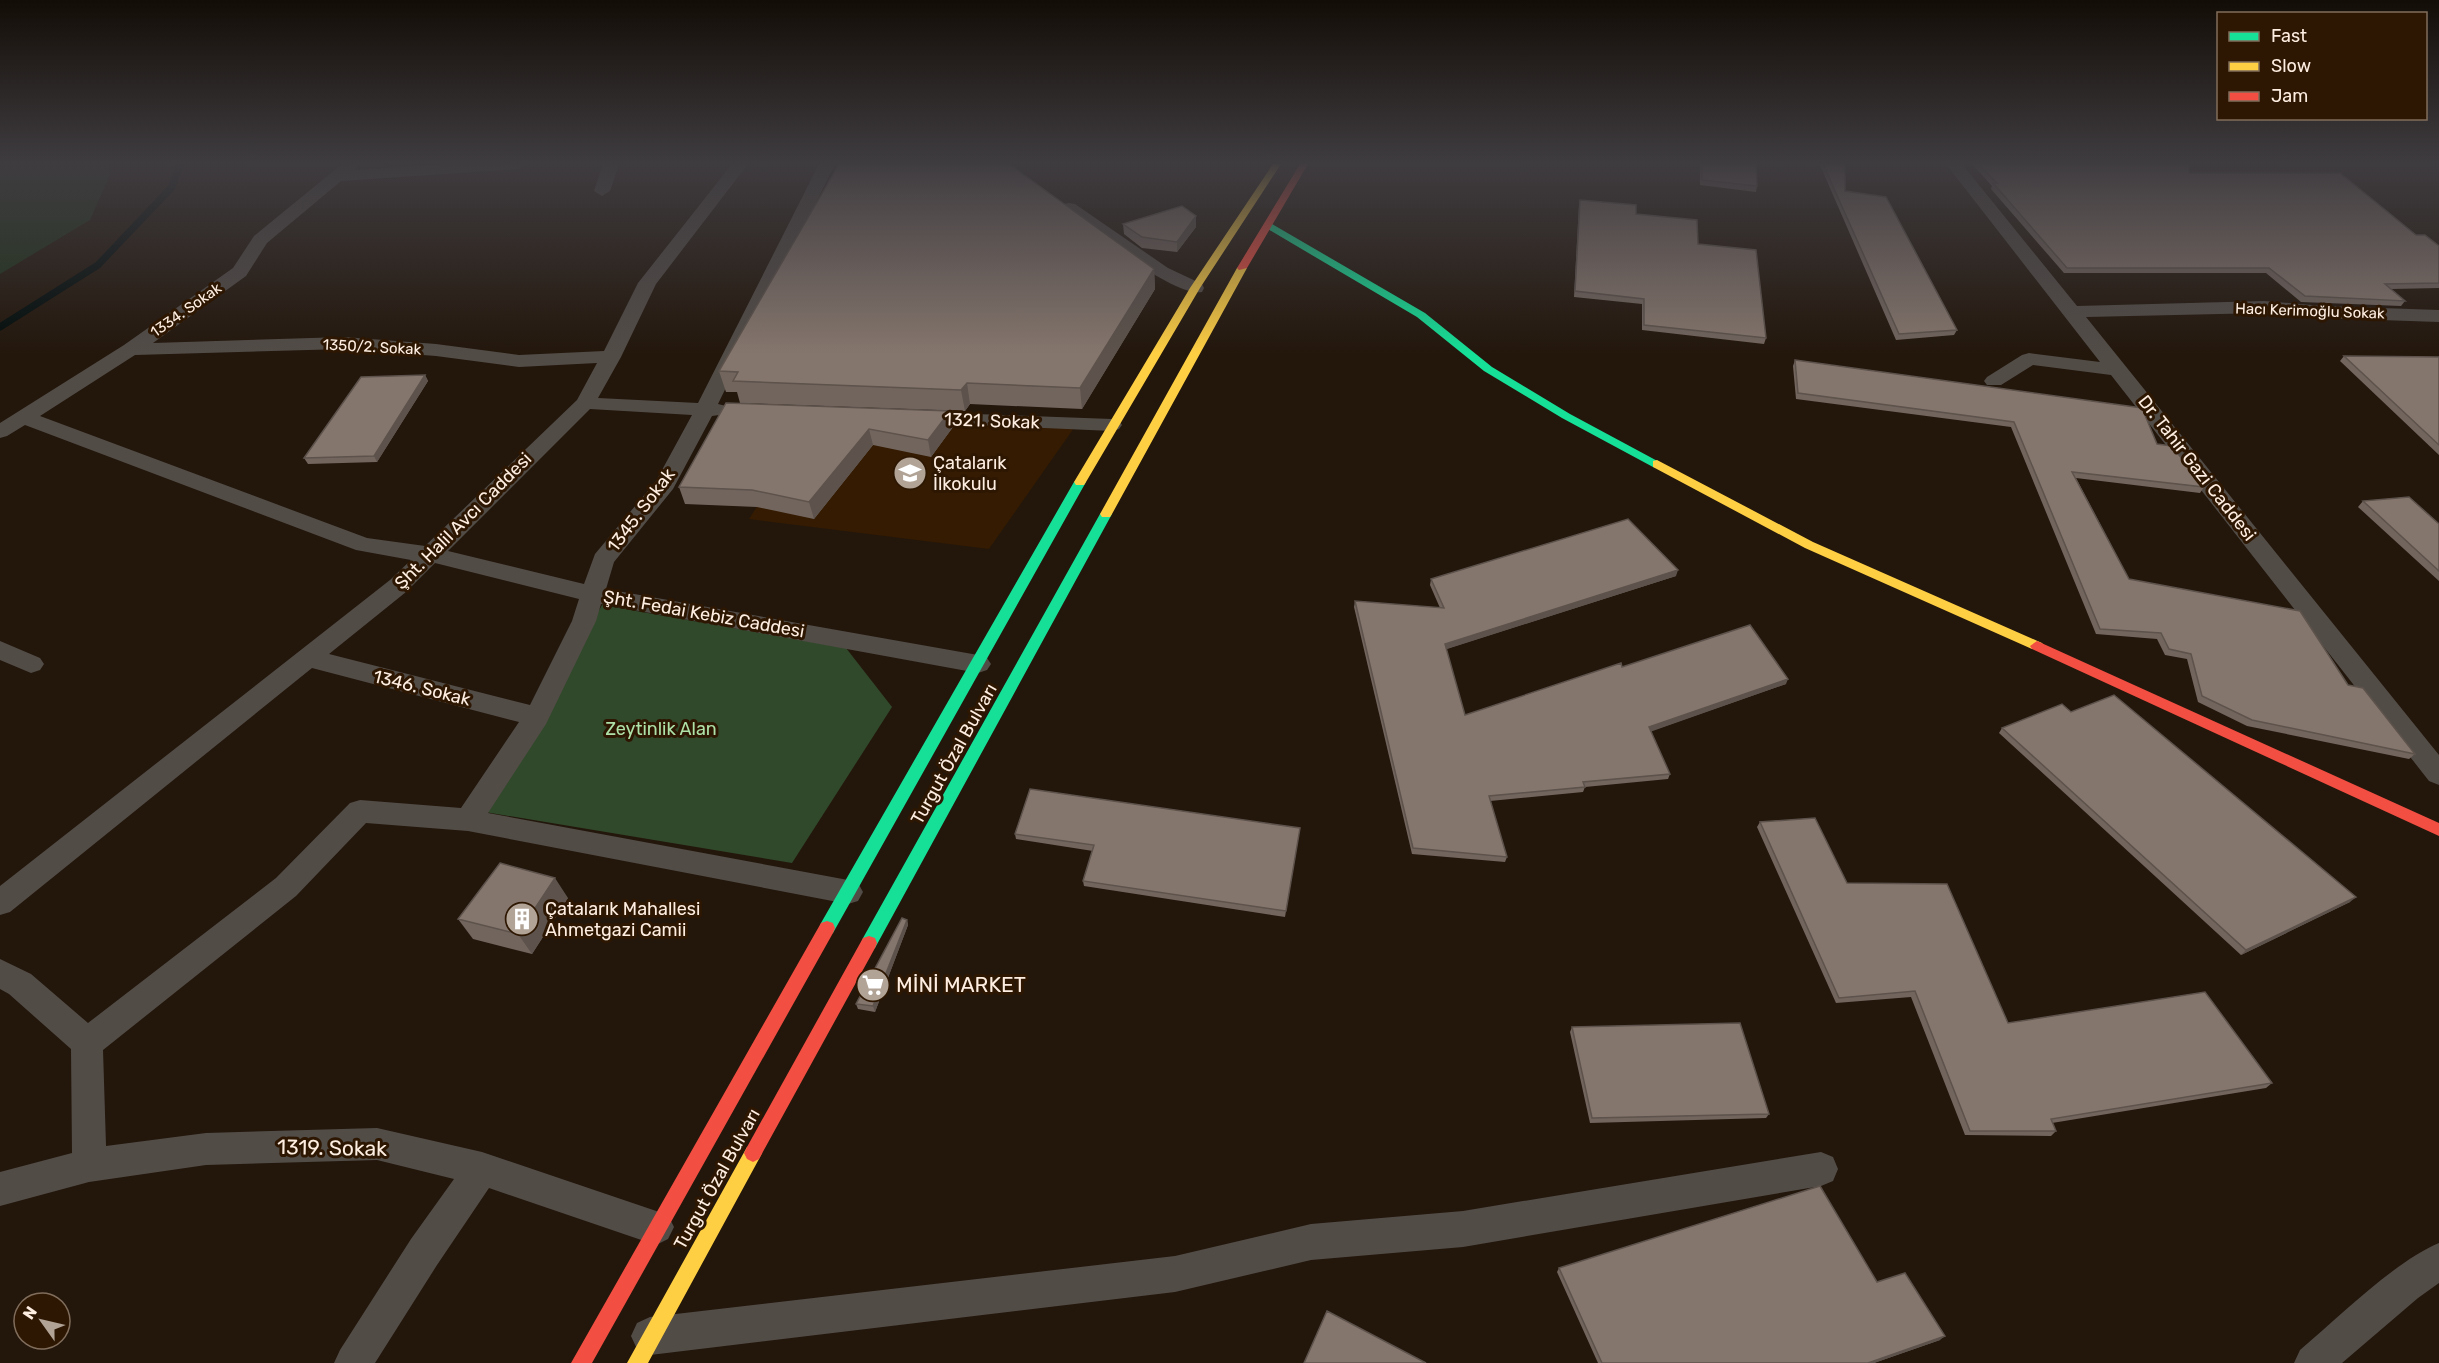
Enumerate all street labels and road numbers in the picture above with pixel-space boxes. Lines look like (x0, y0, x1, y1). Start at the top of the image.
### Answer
street label: 1334. Sokak (147, 279, 225, 341)
street label: Hacı Kerimoğlu Sokak (2235, 299, 2385, 323)
street label: 1350/2. Sokak (322, 335, 422, 359)
street label: Dr. Tahir Gazi Caddesi (2133, 391, 2261, 545)
street label: 1321. Sokak (944, 408, 1041, 434)
street label: Şht. Halil Avcı Caddesi (390, 448, 536, 594)
street label: 1345. Sokak (602, 463, 680, 556)
street label: Şht. Fedai Kebiz Caddesi (602, 585, 806, 643)
street label: 1346. Sokak (371, 665, 474, 711)
street label: Turgut Özal Bulvarı (906, 680, 1002, 828)
street label: Turgut Özal Bulvarı (669, 1105, 765, 1253)
street label: 1319. Sokak (277, 1134, 387, 1161)

